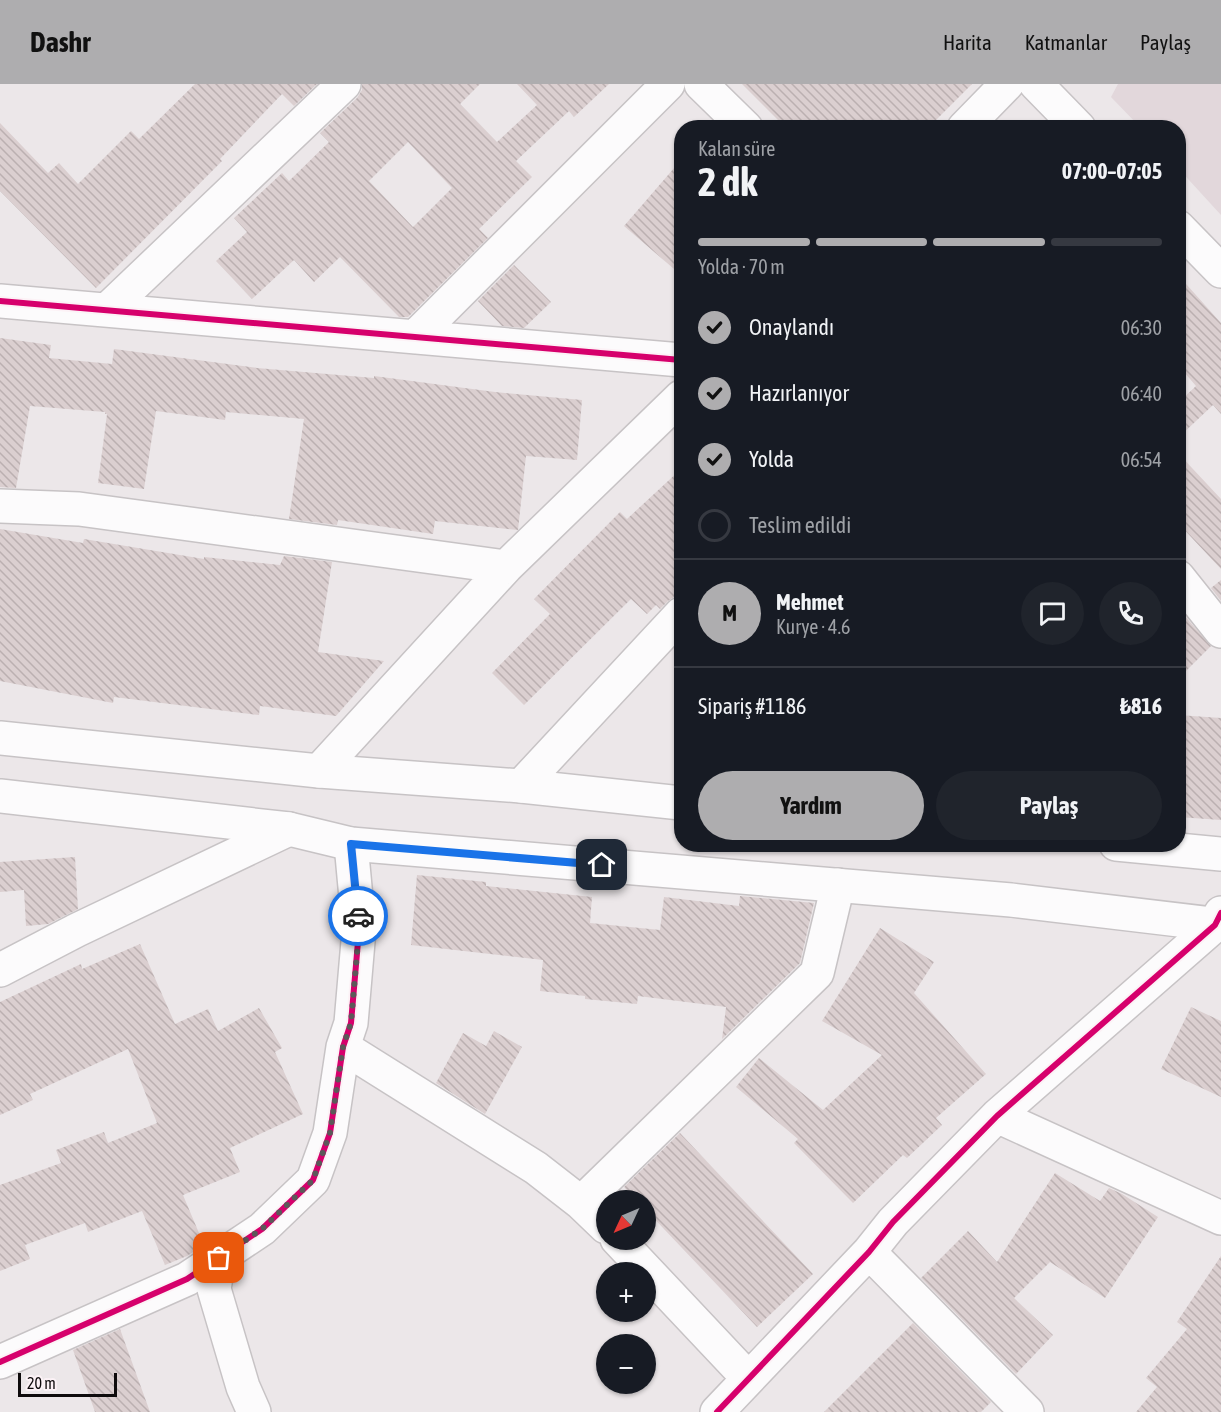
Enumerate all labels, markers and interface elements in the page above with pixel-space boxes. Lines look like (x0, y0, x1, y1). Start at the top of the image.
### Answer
text: Dashr (30, 26, 90, 58)
text: Harita (943, 30, 992, 54)
text: Katmanlar (1025, 30, 1107, 54)
text: Paylaş (1140, 30, 1191, 54)
text: Kalan süre (698, 137, 775, 160)
text: 07:00–07:05 (1062, 158, 1162, 184)
text: 2 dk (698, 160, 757, 204)
text: Yolda · 70 m (698, 255, 785, 278)
icon: check (698, 311, 731, 344)
text: Onaylandı (749, 314, 834, 340)
text: 06:30 (1121, 316, 1162, 339)
icon: check (698, 377, 731, 410)
text: Hazırlanıyor (749, 380, 849, 406)
text: 06:40 (1121, 382, 1162, 405)
icon: check (698, 443, 731, 476)
text: Yolda (749, 446, 794, 472)
text: 06:54 (1121, 448, 1162, 471)
text: Teslim edildi (749, 512, 851, 538)
button: chat (1021, 582, 1084, 645)
button: phone (1099, 582, 1162, 645)
text: Mehmet (776, 589, 844, 615)
text: M (722, 600, 737, 626)
text: Kurye · 4.6 (776, 615, 850, 638)
text: Sipariş #1186 (698, 693, 806, 719)
text: ₺816 (1120, 693, 1162, 719)
button: Yardım (698, 771, 924, 840)
button: Paylaş (936, 771, 1162, 840)
pin (576, 839, 627, 890)
icon: home (585, 848, 618, 881)
courier (328, 886, 388, 946)
icon: car (342, 900, 375, 933)
north arrow (596, 1190, 656, 1250)
map controls (596, 1190, 656, 1394)
pin (193, 1232, 244, 1283)
icon: bag (202, 1241, 235, 1274)
button: + (596, 1262, 656, 1322)
button: − (596, 1334, 656, 1394)
scale bar (18, 1370, 117, 1398)
text: 20 m (27, 1374, 56, 1392)

